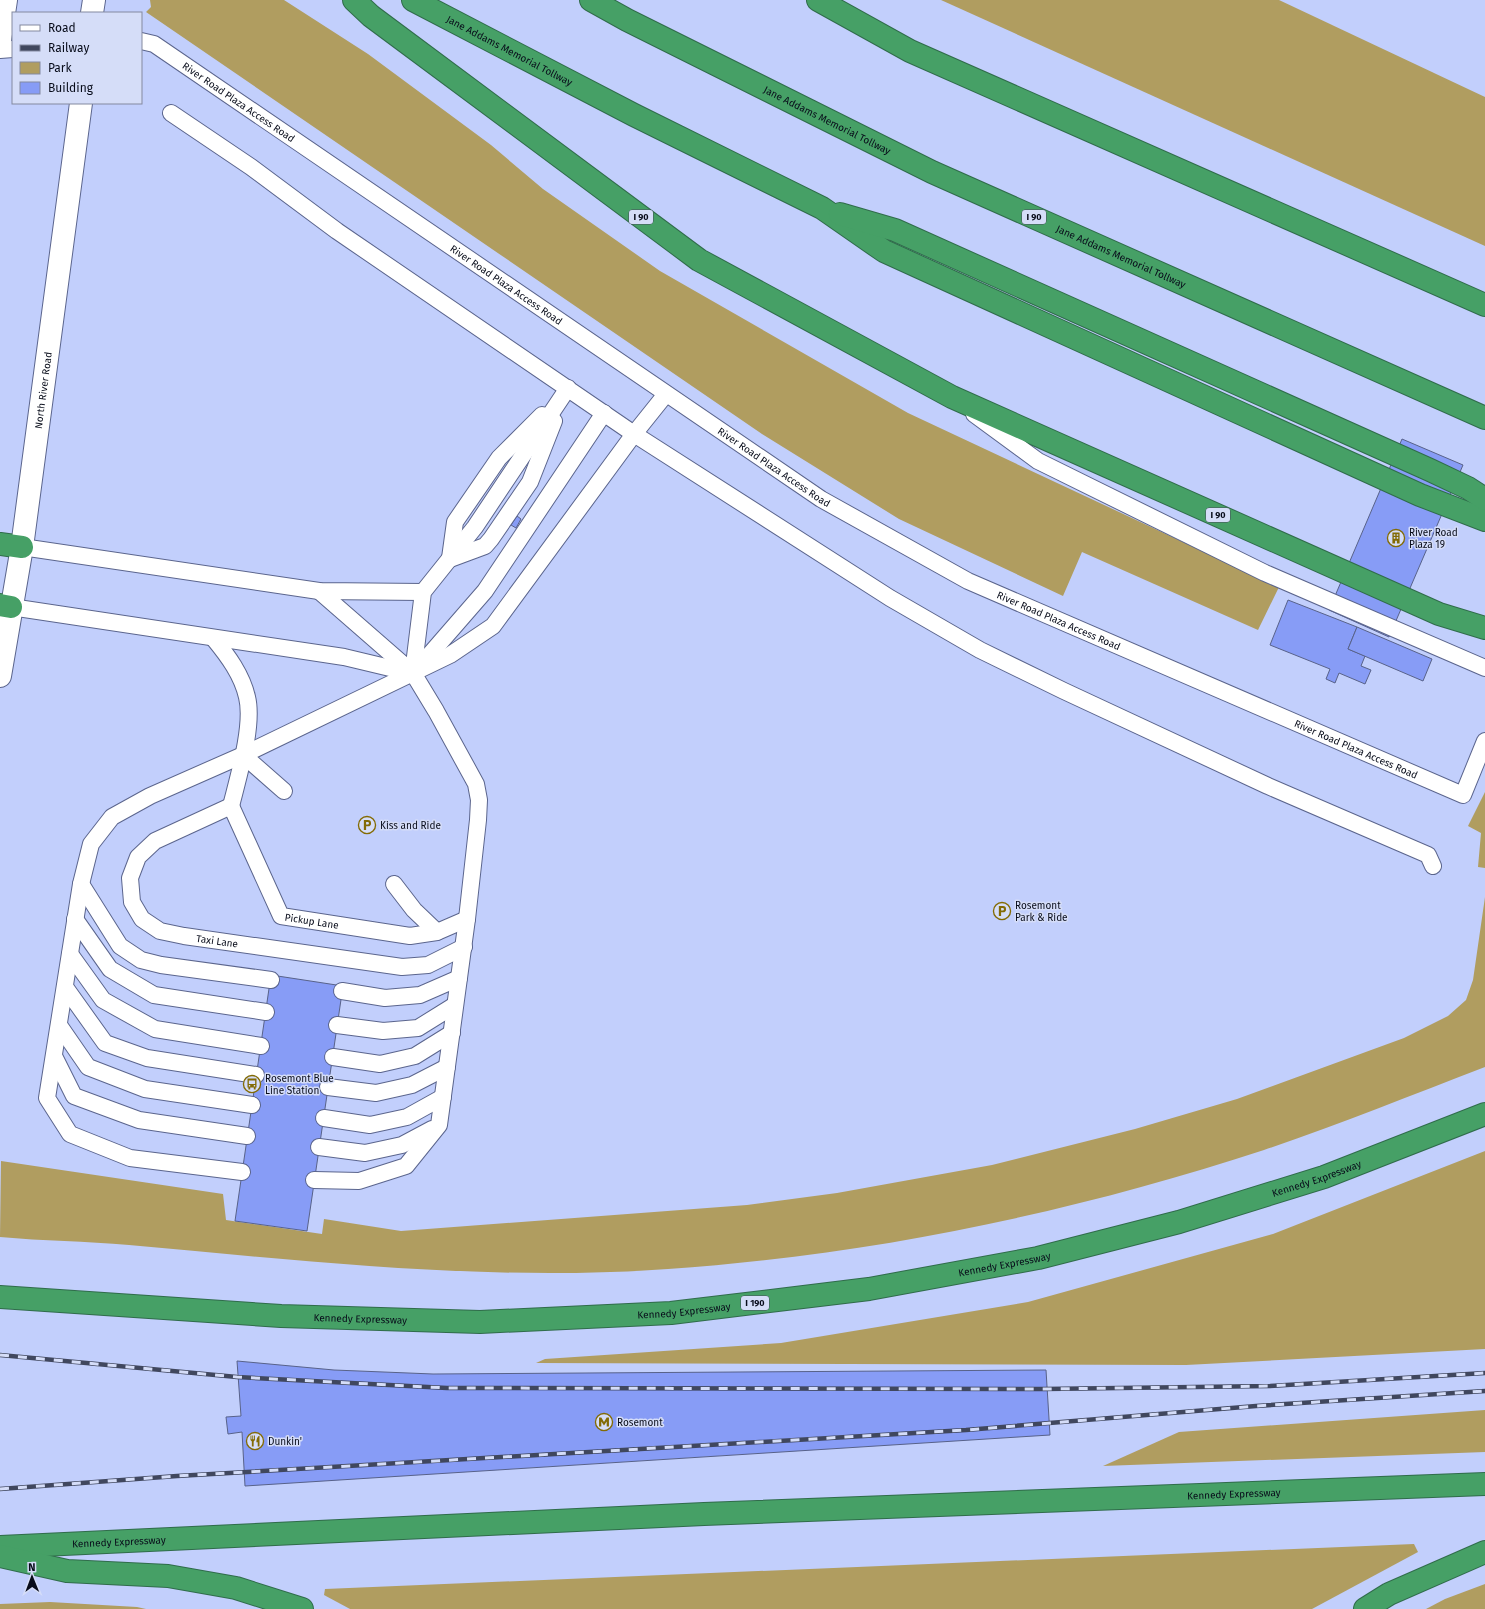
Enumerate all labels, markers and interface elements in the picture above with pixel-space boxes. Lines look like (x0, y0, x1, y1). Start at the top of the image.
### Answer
legend (12, 12, 142, 104)
street label: Jane Addams Memorial Tollway (444, 13, 574, 89)
text: Road (48, 21, 76, 35)
text: Railway (48, 41, 89, 55)
street label: River Road Plaza Access Road (180, 60, 297, 145)
text: Park (48, 61, 72, 75)
text: Building (48, 81, 94, 95)
street label: Jane Addams Memorial Tollway (761, 84, 892, 157)
road number: I 90 (629, 210, 653, 224)
road number: I 90 (1022, 210, 1046, 224)
street label: Jane Addams Memorial Tollway (1054, 223, 1187, 291)
street label: River Road Plaza Access Road (447, 243, 564, 328)
street label: North River Road (33, 351, 55, 430)
street label: River Road Plaza Access Road (715, 425, 832, 510)
road number: I 90 (1206, 508, 1230, 522)
place label: River Road Plaza 19 (1409, 527, 1458, 551)
building icon: River Road Plaza 19 (1386, 528, 1406, 548)
street label: River Road Plaza Access Road (995, 589, 1122, 653)
street label: River Road Plaza Access Road (1292, 718, 1419, 782)
parking icon: Kiss and Ride (357, 815, 377, 835)
place label: Kiss and Ride (380, 820, 441, 832)
place label: Rosemont Park & Ride (1015, 900, 1068, 924)
parking icon: Rosemont Park & Ride (992, 901, 1012, 921)
street label: Pickup Lane (284, 912, 340, 932)
street label: Taxi Lane (195, 933, 239, 951)
place label: Rosemont Blue Line Station (265, 1073, 334, 1097)
bus stop icon: Rosemont Blue Line Station (242, 1074, 262, 1094)
street label: Kennedy Expressway (1271, 1158, 1363, 1200)
street label: Kennedy Expressway (957, 1250, 1052, 1280)
road number: I 190 (741, 1296, 769, 1310)
street label: Kennedy Expressway (637, 1301, 731, 1322)
street label: Kennedy Expressway (313, 1312, 407, 1327)
metro station icon: Rosemont (594, 1412, 614, 1432)
place label: Rosemont (617, 1417, 663, 1429)
restaurant icon: Dunkin' (245, 1431, 265, 1451)
place label: Dunkin' (268, 1436, 302, 1448)
street label: Kennedy Expressway (1187, 1487, 1281, 1502)
street label: Kennedy Expressway (72, 1534, 166, 1551)
north arrow (12, 1557, 52, 1597)
text: N (28, 1561, 36, 1574)

